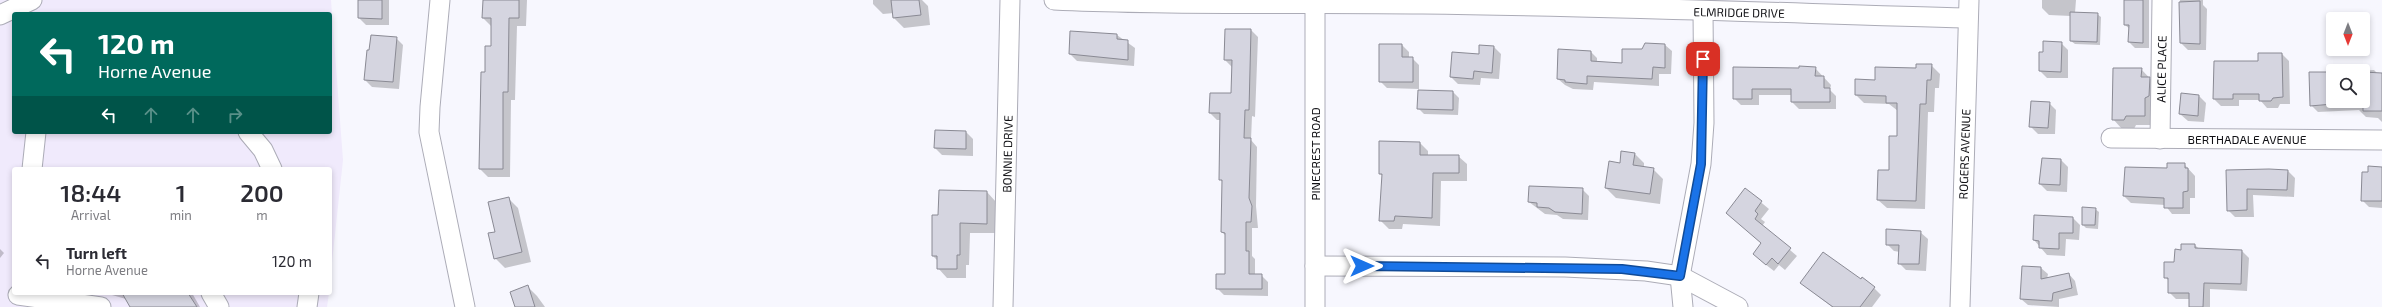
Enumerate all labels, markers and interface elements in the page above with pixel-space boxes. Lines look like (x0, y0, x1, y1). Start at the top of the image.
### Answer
street label: ELMRIDGE DRIVE (1693, 4, 1785, 20)
north arrow (2326, 12, 2370, 56)
map controls (2326, 12, 2370, 108)
text: 120 m (98, 26, 175, 60)
icon: left (32, 28, 84, 80)
street label: ALICE PLACE (2153, 35, 2169, 103)
pin (1686, 42, 1720, 76)
icon: arrive (1692, 48, 1714, 70)
text: Horne Avenue (98, 60, 212, 82)
button: search (2326, 64, 2370, 108)
icon: left (98, 104, 120, 126)
icon: ahead (140, 104, 162, 126)
icon: ahead (182, 104, 204, 126)
icon: right (224, 104, 246, 126)
street label: PINECREST ROAD (1308, 107, 1322, 201)
street label: ROGERS AVENUE (1955, 108, 1973, 199)
street label: BONNIE DRIVE (999, 115, 1015, 193)
street label: BERTHADALE AVENUE (2188, 132, 2307, 146)
text: 18:44 (60, 178, 121, 207)
text: 1 (176, 178, 186, 207)
text: 200 (240, 178, 284, 207)
text: Arrival (71, 207, 111, 223)
text: min (170, 207, 192, 223)
text: m (256, 207, 268, 223)
text: Turn left (66, 244, 127, 262)
position arrow (1341, 245, 1383, 287)
icon: left (32, 250, 54, 272)
text: 120 m (272, 252, 312, 270)
text: Horne Avenue (66, 262, 148, 278)

